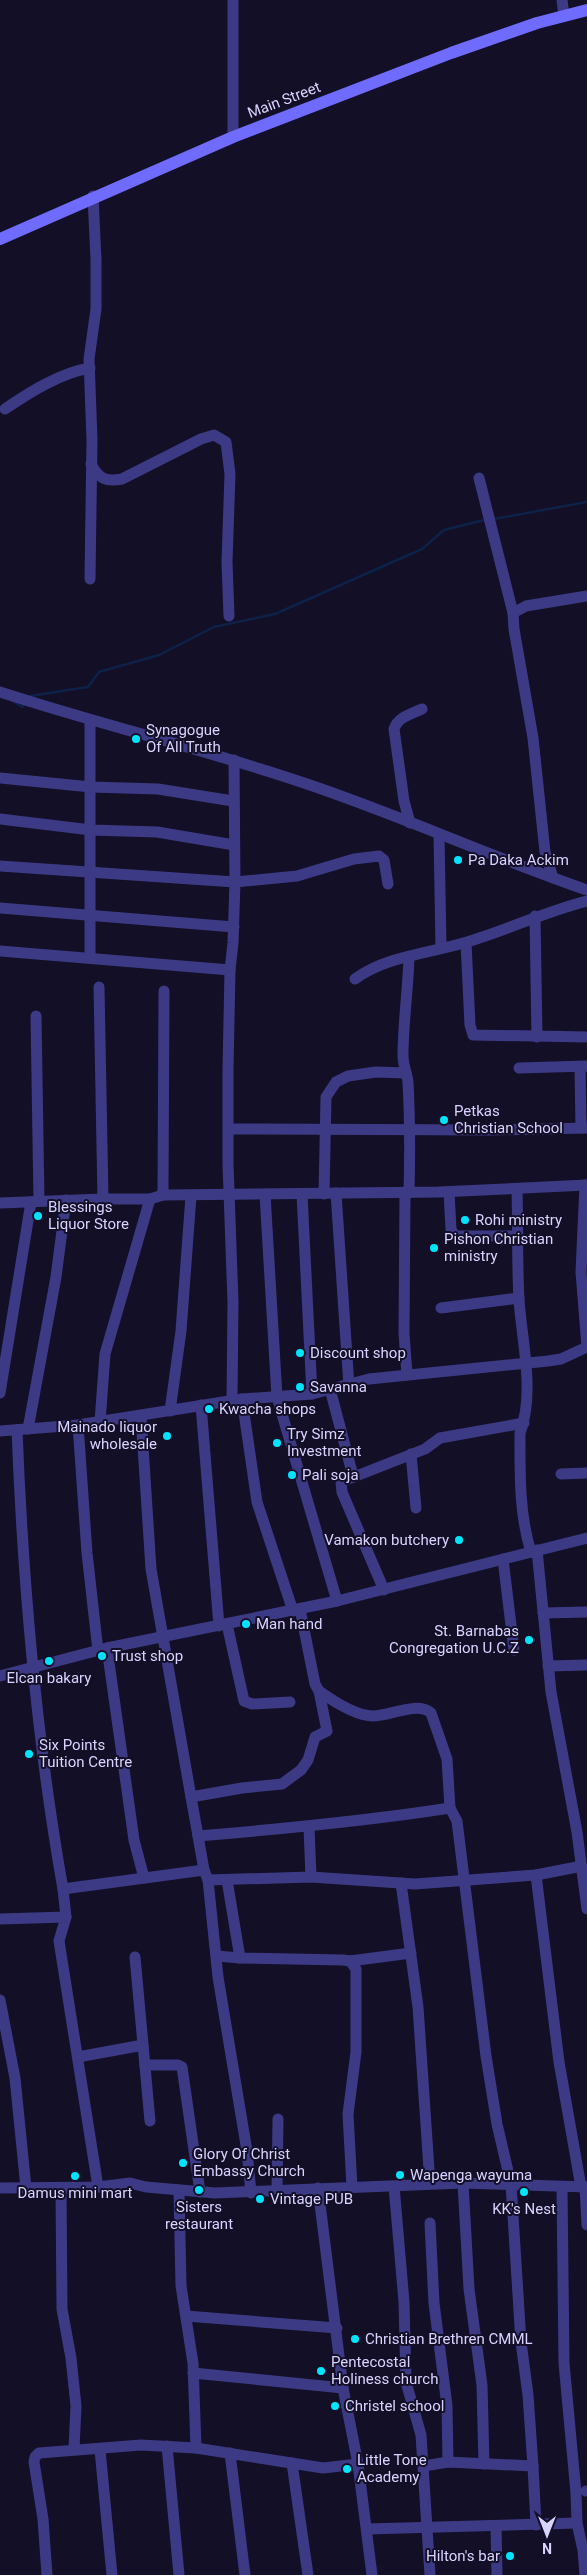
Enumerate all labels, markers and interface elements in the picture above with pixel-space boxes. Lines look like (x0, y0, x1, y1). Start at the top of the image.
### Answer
street label: Main Street (245, 78, 323, 122)
place label: Synagogue Of All Truth (146, 721, 221, 756)
marker: Synagogue Of All Truth (130, 733, 142, 745)
place label: Pa Daka Ackim (468, 851, 569, 869)
marker: Pa Daka Ackim (452, 854, 464, 866)
place label: Petkas Christian School (454, 1102, 563, 1137)
marker: Petkas Christian School (438, 1114, 450, 1126)
place label: Blessings Liquor Store (48, 1198, 129, 1233)
marker: Blessings Liquor Store (32, 1210, 44, 1222)
place label: Rohi ministry (475, 1211, 562, 1229)
marker: Rohi ministry (459, 1214, 471, 1226)
place label: Pishon Christian ministry (444, 1230, 553, 1265)
marker: Pishon Christian ministry (428, 1242, 440, 1254)
place label: Discount shop (310, 1344, 406, 1362)
marker: Discount shop (294, 1347, 306, 1359)
place label: Savanna (310, 1378, 367, 1396)
marker: Savanna (294, 1381, 306, 1393)
place label: Kwacha shops (219, 1400, 316, 1418)
marker: Kwacha shops (203, 1403, 215, 1415)
place label: Mainado liquor wholesale (57, 1418, 157, 1453)
place label: Try Simz Investment (287, 1425, 362, 1460)
marker: Mainado liquor wholesale (161, 1430, 173, 1442)
marker: Try Simz Investment (271, 1437, 283, 1449)
place label: Pali soja (302, 1466, 359, 1484)
marker: Pali soja (286, 1469, 298, 1481)
place label: Vamakon butchery (324, 1531, 449, 1549)
marker: Vamakon butchery (453, 1534, 465, 1546)
place label: Man hand (256, 1615, 322, 1633)
marker: Man hand (240, 1618, 252, 1630)
place label: St. Barnabas Congregation U.C.Z (389, 1622, 519, 1657)
marker: St. Barnabas Congregation U.C.Z (523, 1634, 535, 1646)
place label: Trust shop (112, 1647, 183, 1665)
marker: Trust shop (96, 1650, 108, 1662)
marker: Elcan bakary (43, 1655, 55, 1667)
place label: Elcan bakary (7, 1669, 91, 1687)
place label: Six Points Tuition Centre (39, 1736, 132, 1771)
marker: Six Points Tuition Centre (23, 1748, 35, 1760)
place label: Glory Of Christ Embassy Church (193, 2145, 305, 2180)
marker: Glory Of Christ Embassy Church (177, 2157, 189, 2169)
place label: Wapenga wayuma (410, 2166, 532, 2184)
marker: Wapenga wayuma (394, 2169, 406, 2181)
marker: Damus mini mart (69, 2170, 81, 2182)
place label: Damus mini mart (17, 2184, 133, 2202)
marker: Sisters restaurant (193, 2184, 205, 2196)
marker: KK's Nest (518, 2186, 530, 2198)
place label: Vintage PUB (270, 2190, 353, 2208)
marker: Vintage PUB (254, 2193, 266, 2205)
place label: Sisters restaurant (165, 2198, 233, 2233)
place label: KK's Nest (492, 2200, 556, 2218)
place label: Christian Brethren CMML (365, 2330, 533, 2348)
marker: Christian Brethren CMML (349, 2333, 361, 2345)
place label: Pentecostal Holiness church (331, 2353, 438, 2388)
marker: Pentecostal Holiness church (315, 2365, 327, 2377)
place label: Christel school (345, 2397, 444, 2415)
marker: Christel school (329, 2400, 341, 2412)
place label: Little Tone Academy (357, 2451, 427, 2486)
marker: Little Tone Academy (341, 2463, 353, 2475)
north arrow (522, 2510, 572, 2560)
text: N (542, 2540, 552, 2556)
place label: Hilton's bar (426, 2547, 500, 2565)
marker: Hilton's bar (504, 2550, 516, 2562)

